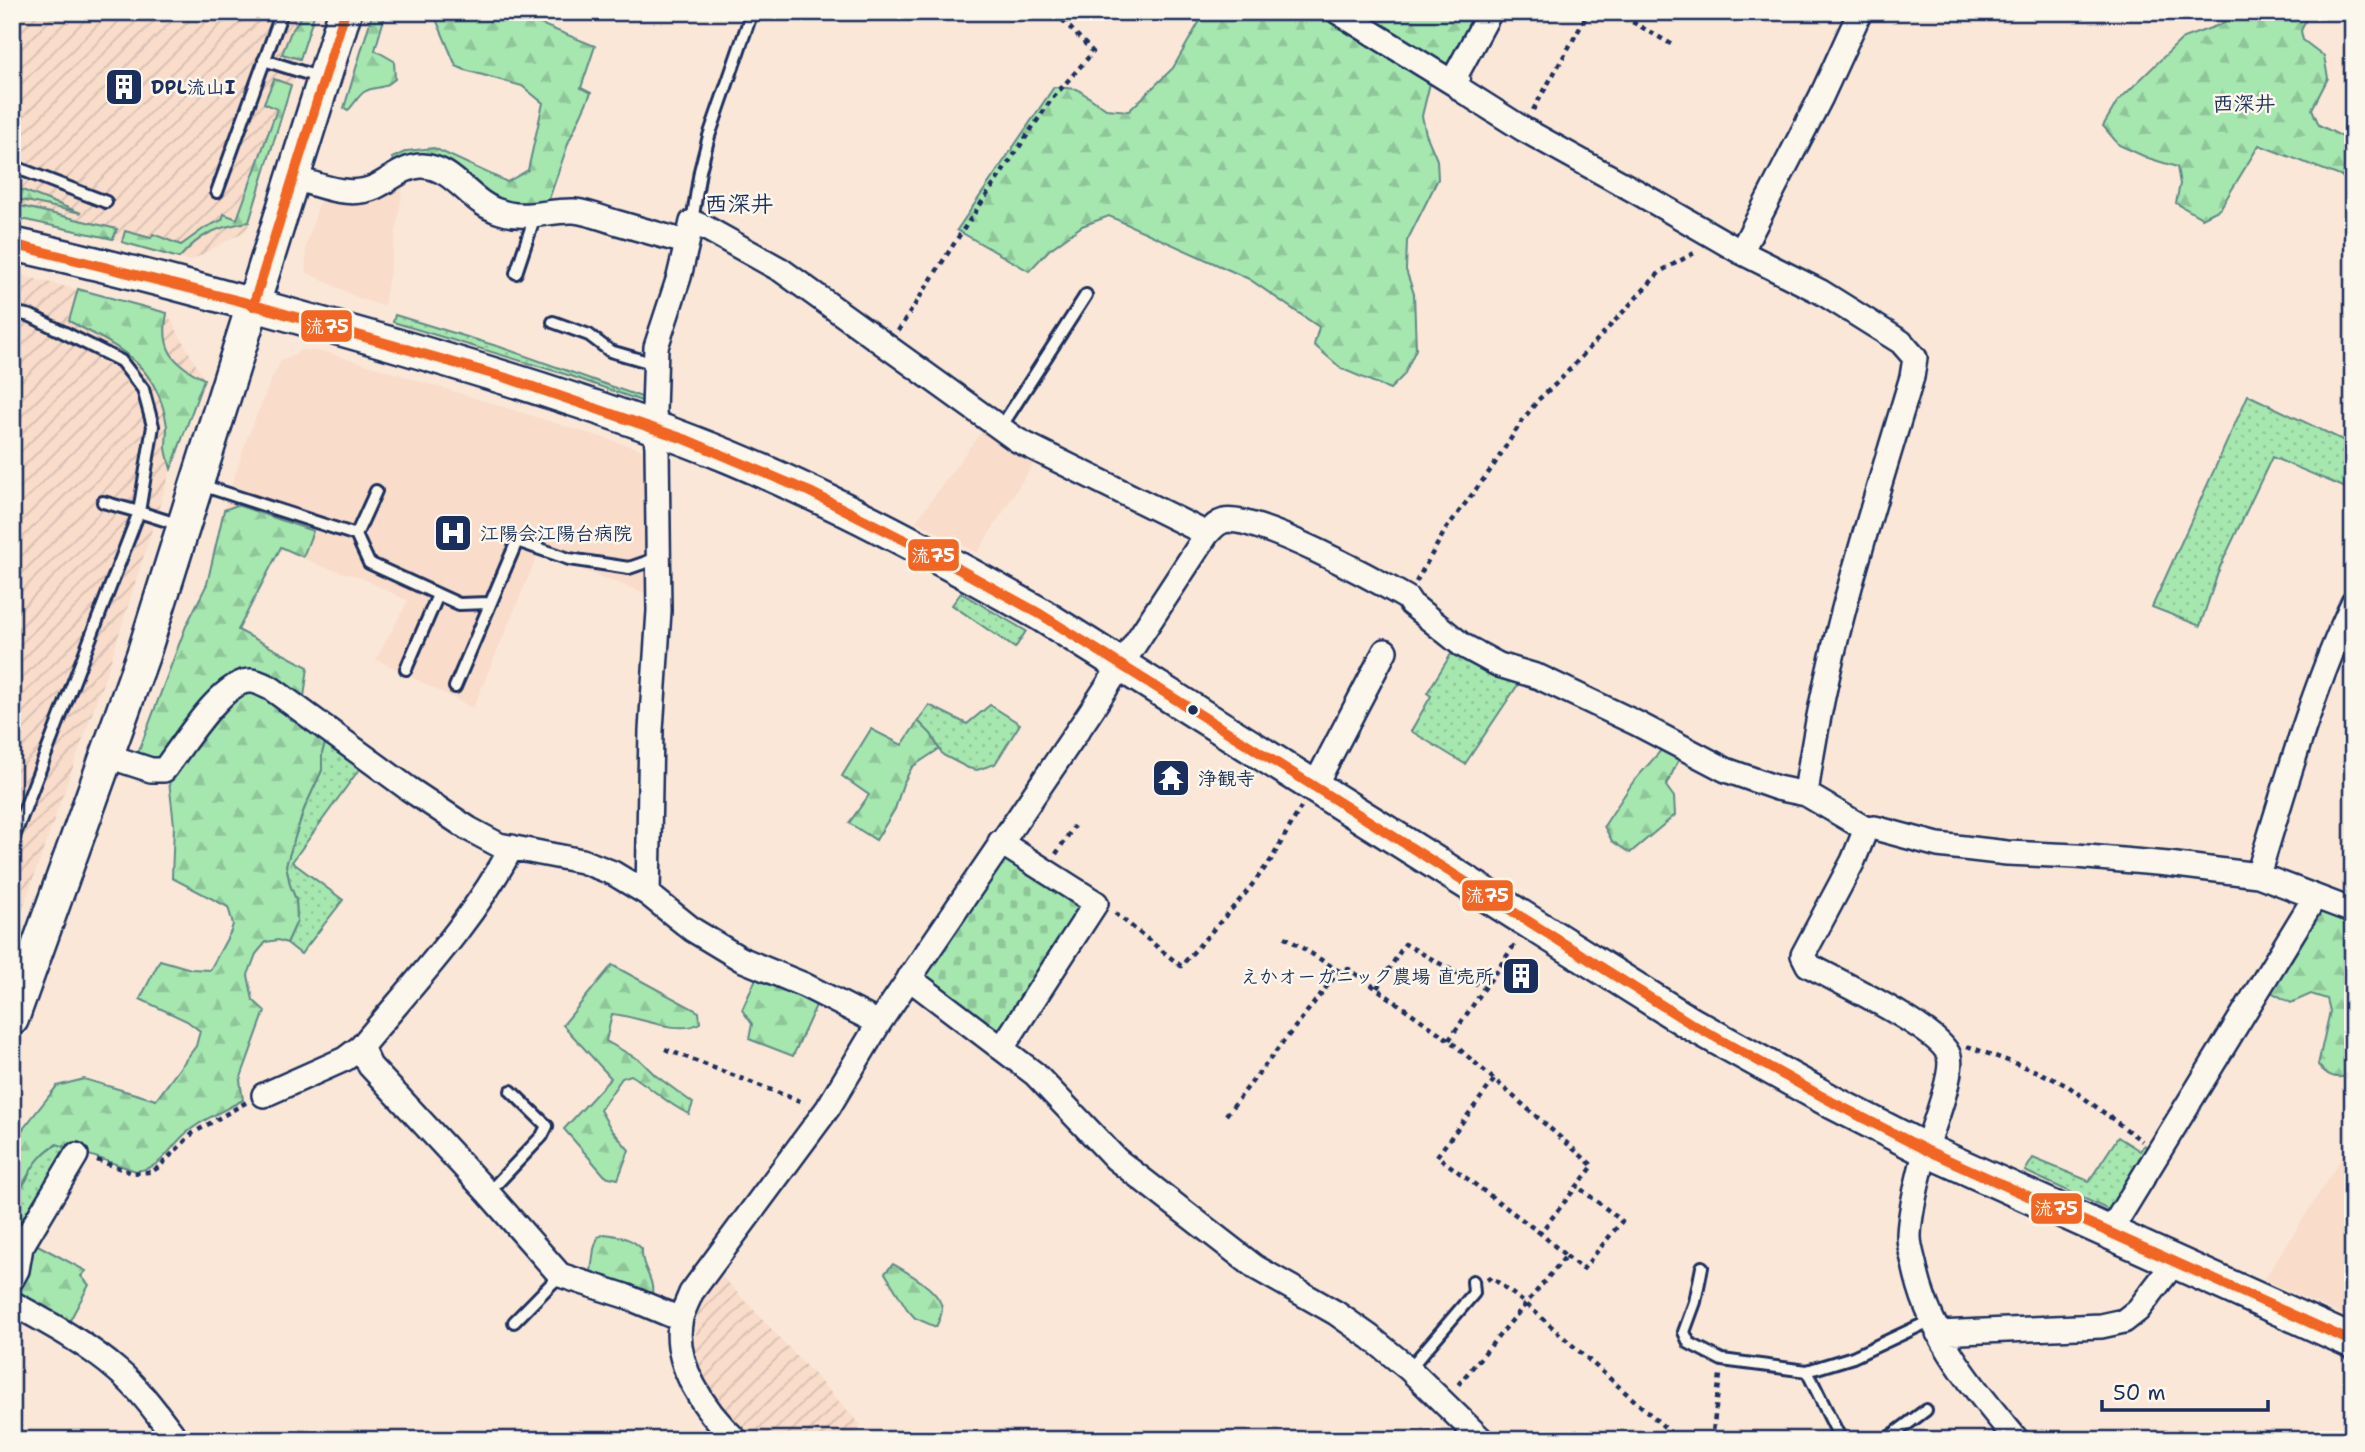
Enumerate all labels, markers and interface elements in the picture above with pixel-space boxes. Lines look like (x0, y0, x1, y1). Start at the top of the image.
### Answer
building icon: DPL流山I (103, 66, 145, 108)
place label: DPL流山I (151, 75, 236, 100)
district label: 西深井 (2213, 90, 2276, 118)
district label: 西深井 (705, 189, 774, 219)
line badge: 流75 (300, 309, 353, 343)
text: 流75 (305, 314, 349, 339)
hospital icon: 江陽会江陽台病院 (432, 512, 474, 554)
place label: 江陽会江陽台病院 (480, 521, 632, 546)
line badge: 流75 (907, 538, 960, 572)
text: 流75 (911, 543, 955, 568)
unlabelled marker (1186, 703, 1200, 717)
temple icon: 浄観寺 (1150, 757, 1192, 799)
place label: 浄観寺 (1198, 766, 1255, 791)
line badge: 流75 (1461, 879, 1514, 912)
text: 流75 (1465, 883, 1509, 908)
building icon: えかオーガニック農場 直売所 (1500, 955, 1542, 997)
place label: えかオーガニック農場 直売所 (1241, 964, 1494, 989)
line badge: 流75 (2030, 1192, 2083, 1225)
text: 流75 (2034, 1196, 2078, 1221)
scale bar (2102, 1368, 2269, 1412)
text: 50 m (2113, 1379, 2166, 1407)

